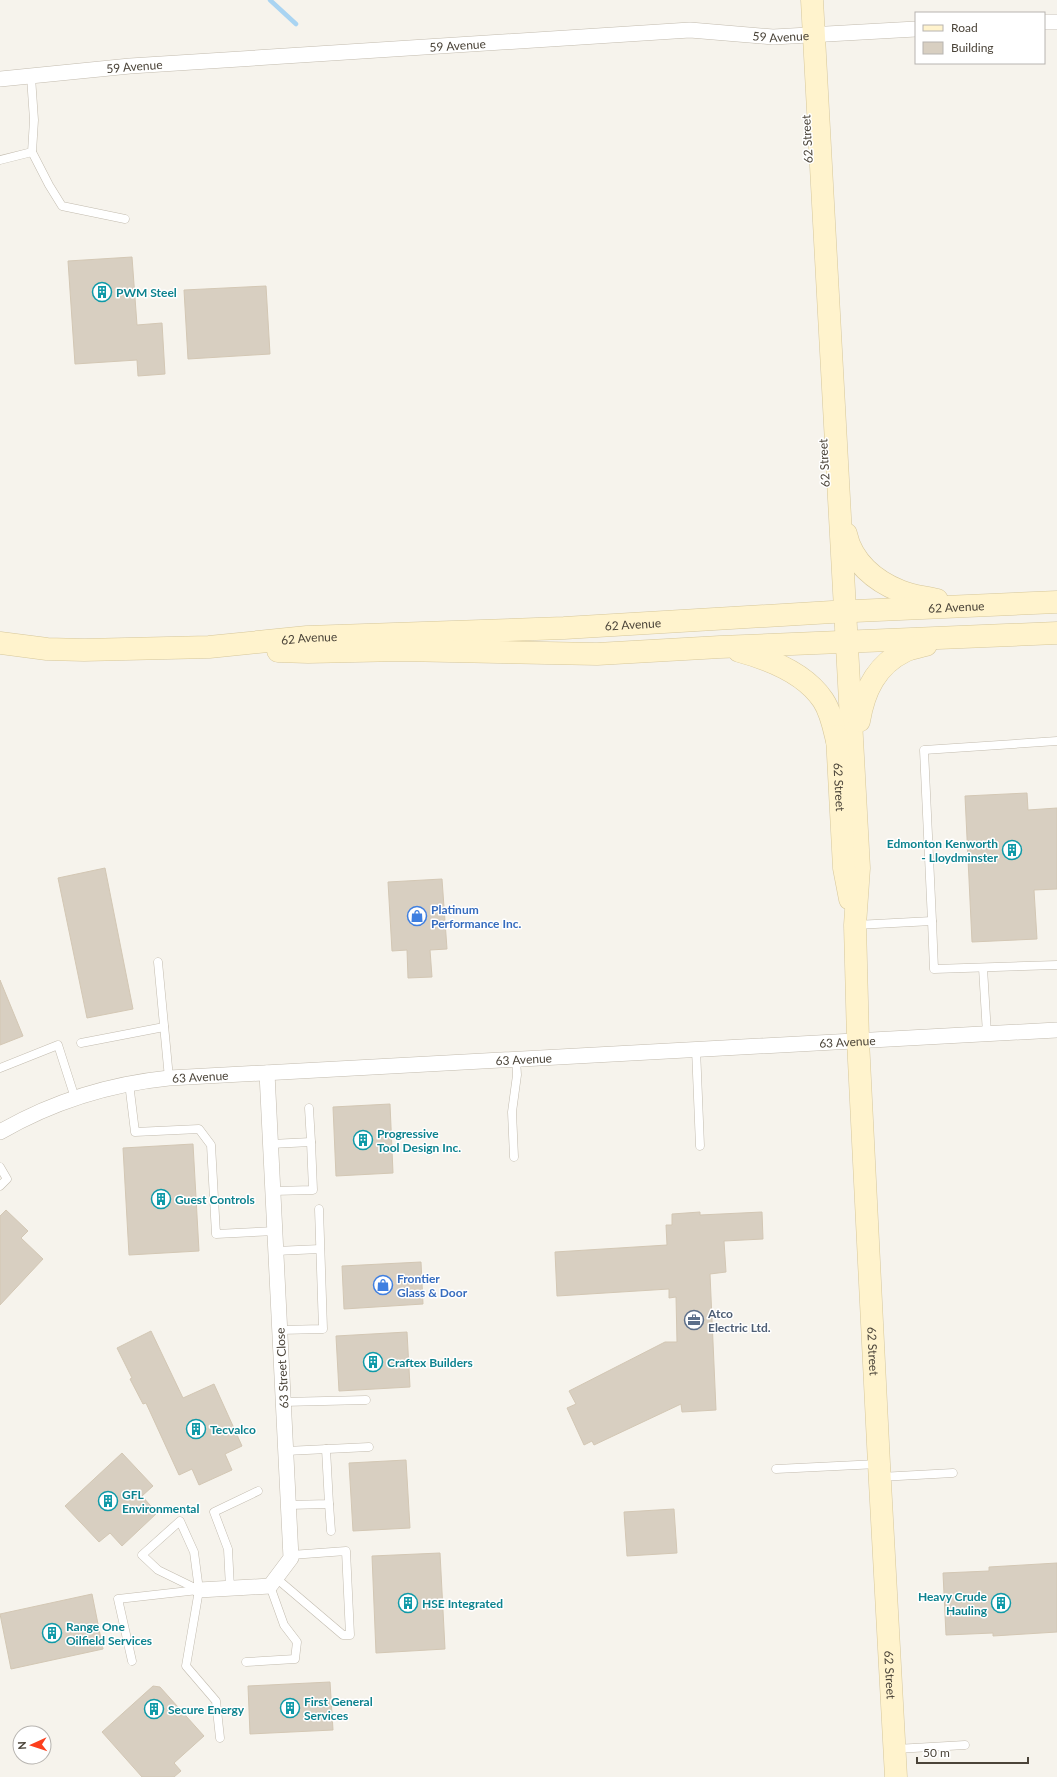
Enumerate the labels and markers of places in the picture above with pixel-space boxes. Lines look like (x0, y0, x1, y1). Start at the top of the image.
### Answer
building icon: PWM Steel (91, 281, 113, 303)
place label: PWM Steel (116, 285, 177, 300)
place label: Edmonton Kenworth - Lloydminster (887, 836, 999, 865)
building icon: Edmonton Kenworth - Lloydminster (1001, 839, 1023, 861)
place label: Platinum Performance Inc. (431, 902, 521, 931)
shop icon: Platinum Performance Inc. (406, 905, 428, 927)
place label: Progressive Tool Design Inc. (377, 1126, 461, 1155)
building icon: Progressive Tool Design Inc. (352, 1129, 374, 1151)
building icon: Guest Controls (150, 1188, 172, 1210)
place label: Guest Controls (175, 1192, 255, 1207)
place label: Frontier Glass & Door (397, 1271, 468, 1300)
shop icon: Frontier Glass & Door (372, 1274, 394, 1296)
place label: Atco Electric Ltd. (707, 1306, 771, 1335)
office icon: Atco Electric Ltd. (683, 1309, 705, 1331)
building icon: Craftex Builders (362, 1351, 384, 1373)
place label: Craftex Builders (387, 1355, 473, 1370)
building icon: Tecvalco (185, 1418, 207, 1440)
place label: Tecvalco (210, 1422, 256, 1437)
place label: GFL Environmental (122, 1487, 199, 1516)
building icon: GFL Environmental (97, 1490, 119, 1512)
place label: Heavy Crude Hauling (918, 1589, 988, 1618)
building icon: HSE Integrated (397, 1592, 419, 1614)
building icon: Heavy Crude Hauling (990, 1592, 1012, 1614)
place label: HSE Integrated (422, 1596, 503, 1611)
place label: Range One Oilfield Services (66, 1619, 152, 1648)
building icon: Range One Oilfield Services (41, 1622, 63, 1644)
place label: First General Services (304, 1694, 373, 1723)
building icon: First General Services (279, 1697, 301, 1719)
building icon: Secure Energy (143, 1698, 165, 1720)
place label: Secure Energy (168, 1702, 245, 1717)

